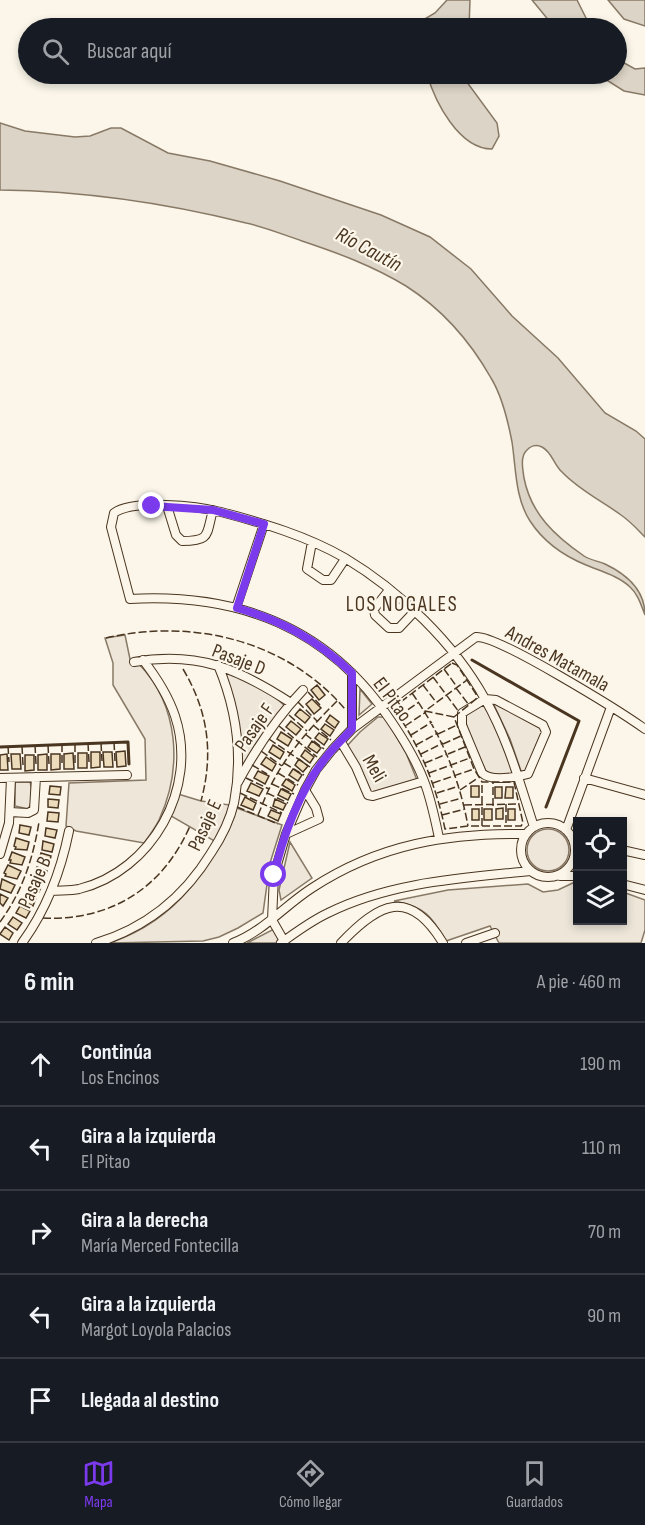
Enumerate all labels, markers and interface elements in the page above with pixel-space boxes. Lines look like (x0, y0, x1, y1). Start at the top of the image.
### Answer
search box (18, 18, 627, 84)
icon: search (39, 35, 72, 68)
text: Buscar aquí (87, 38, 172, 65)
water label: Río Cautín (332, 222, 406, 277)
route end (138, 492, 164, 518)
district label: LOS NOGALES (346, 592, 458, 617)
street label: Andres Matamala (501, 620, 614, 697)
street label: Pasaje D (209, 639, 269, 681)
street label: El Pitao (368, 673, 417, 727)
street label: Pasaje F (230, 699, 280, 756)
street label: Meli (357, 750, 391, 787)
street label: Pasaje E (183, 796, 227, 855)
map controls (573, 817, 627, 925)
button: locate (573, 817, 627, 871)
street label: Pasaje B (13, 853, 57, 912)
route start (260, 861, 286, 887)
button: layers (573, 871, 627, 925)
text: 6 min (24, 967, 74, 998)
text: A pie · 460 m (537, 970, 621, 994)
text: Continúa (81, 1039, 152, 1066)
icon: ahead (24, 1048, 57, 1081)
text: 190 m (580, 1052, 621, 1076)
text: Los Encinos (81, 1066, 159, 1090)
text: Gira a la izquierda (81, 1123, 216, 1150)
icon: left (24, 1132, 57, 1165)
text: 110 m (582, 1136, 621, 1160)
text: El Pitao (81, 1150, 130, 1174)
text: Gira a la derecha (81, 1207, 208, 1234)
icon: right (24, 1216, 57, 1249)
text: 70 m (588, 1220, 621, 1244)
text: María Merced Fontecilla (81, 1234, 239, 1258)
text: Gira a la izquierda (81, 1291, 216, 1318)
icon: left (24, 1300, 57, 1333)
text: 90 m (587, 1304, 621, 1328)
text: Margot Loyola Palacios (81, 1318, 232, 1342)
icon: arrive (24, 1384, 57, 1417)
text: Llegada al destino (81, 1387, 219, 1414)
tab: Mapa (82, 1457, 115, 1512)
tab: Cómo llegar (279, 1457, 342, 1512)
tab: Guardados (506, 1457, 563, 1512)

